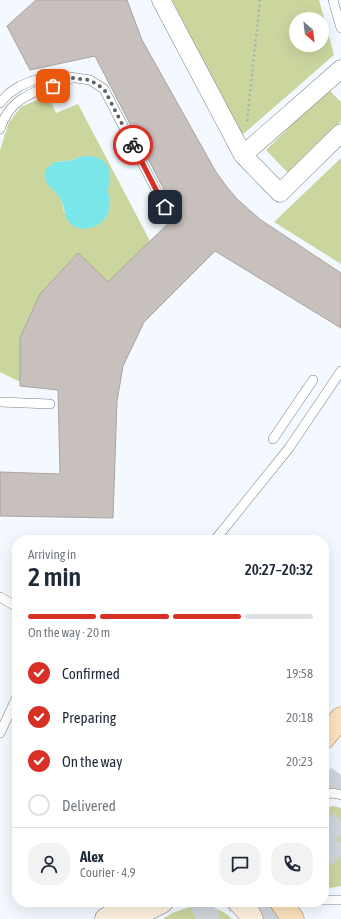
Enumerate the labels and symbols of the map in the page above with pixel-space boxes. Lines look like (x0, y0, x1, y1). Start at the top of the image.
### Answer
north arrow (289, 12, 329, 52)
pin (36, 69, 70, 103)
courier (113, 125, 153, 165)
pin (148, 190, 182, 224)

